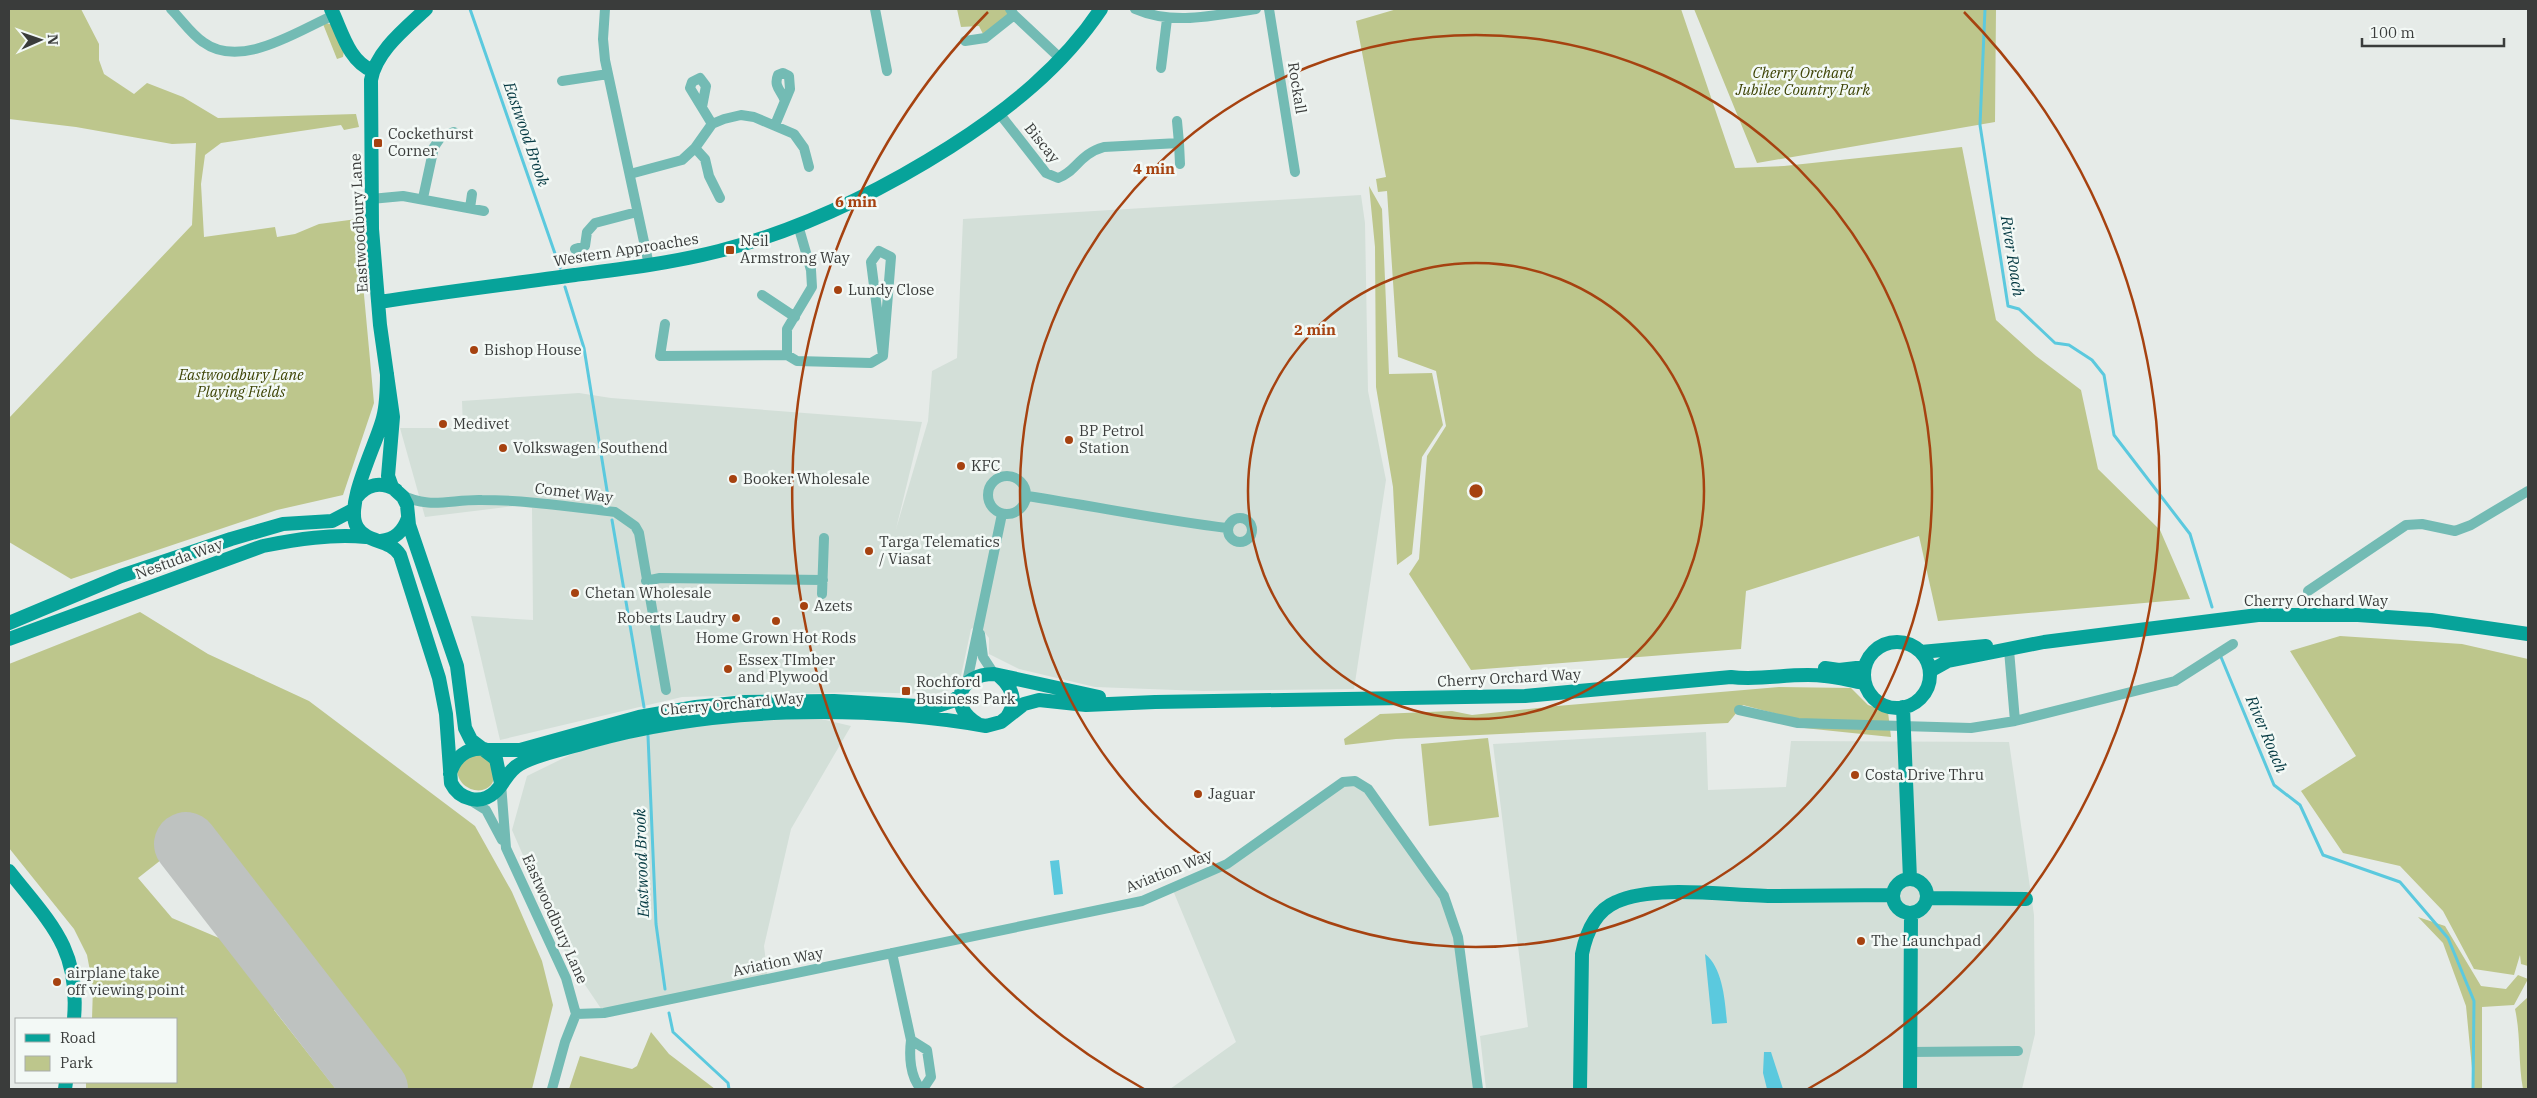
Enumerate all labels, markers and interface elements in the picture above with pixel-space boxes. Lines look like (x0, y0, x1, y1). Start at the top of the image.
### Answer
north arrow (15, 15, 65, 65)
scale bar (2362, 15, 2504, 47)
text: 100 m (2370, 23, 2415, 42)
text: N (44, 34, 62, 45)
street label: Rockall (1284, 61, 1311, 115)
park label: Cherry Orchard Jubilee Country Park (1735, 63, 1870, 99)
water label: Eastwood Brook (499, 78, 554, 189)
street label: Biscay (1021, 119, 1064, 166)
place label: Cockethurst Corner (388, 124, 474, 160)
marker: Cockethurst Corner (372, 137, 384, 149)
street label: Eastwoodbury Lane (345, 153, 372, 293)
text: 4 min (1133, 159, 1175, 178)
text: 6 min (835, 192, 877, 211)
water label: River Roach (1997, 213, 2029, 298)
street label: Western Approaches (552, 229, 700, 270)
place label: Neil Armstrong Way (740, 231, 850, 267)
marker: Neil Armstrong Way (724, 244, 736, 256)
place label: Lundy Close (848, 280, 934, 299)
marker: Lundy Close (832, 284, 844, 296)
text: 2 min (1294, 320, 1336, 339)
place label: Bishop House (484, 340, 582, 359)
marker: Bishop House (468, 344, 480, 356)
park label: Eastwoodbury Lane Playing Fields (177, 365, 304, 401)
place label: Medivet (453, 414, 509, 433)
marker: Medivet (437, 418, 449, 430)
place label: BP Petrol Station (1079, 421, 1144, 457)
marker: BP Petrol Station (1063, 434, 1075, 446)
place label: Volkswagen Southend (513, 438, 668, 457)
marker: Volkswagen Southend (497, 442, 509, 454)
place label: KFC (971, 456, 1000, 475)
marker: KFC (955, 460, 967, 472)
place label: Booker Wholesale (743, 469, 870, 488)
marker: Booker Wholesale (727, 473, 739, 485)
street label: Comet Way (534, 478, 614, 507)
centre of rings (1467, 482, 1485, 500)
place label: Targa Telematics / Viasat (879, 532, 1000, 568)
street label: Nestuda Way (132, 534, 225, 583)
marker: Targa Telematics / Viasat (863, 545, 875, 557)
place label: Chetan Wholesale (585, 583, 712, 602)
marker: Chetan Wholesale (569, 587, 581, 599)
street label: Cherry Orchard Way (2244, 591, 2388, 610)
place label: Azets (814, 596, 853, 615)
marker: Azets (798, 600, 810, 612)
place label: Roberts Laudry (617, 608, 726, 627)
marker: Roberts Laudry (730, 612, 742, 624)
marker: Home Grown Hot Rods (770, 615, 782, 627)
place label: Home Grown Hot Rods (696, 628, 856, 647)
place label: Essex TImber and Plywood (738, 650, 835, 686)
marker: Essex TImber and Plywood (722, 663, 734, 675)
street label: Cherry Orchard Way (1437, 664, 1581, 691)
place label: Rochford Business Park (916, 672, 1016, 708)
marker: Rochford Business Park (900, 685, 912, 697)
street label: Cherry Orchard Way (659, 688, 804, 719)
water label: River Roach (2241, 692, 2292, 776)
place label: Costa Drive Thru (1865, 765, 1984, 784)
marker: Costa Drive Thru (1849, 769, 1861, 781)
place label: Jaguar (1208, 784, 1256, 803)
marker: Jaguar (1192, 788, 1204, 800)
water label: Eastwood Brook (629, 808, 653, 919)
street label: Aviation Way (1123, 845, 1215, 897)
street label: Eastwoodbury Lane (518, 851, 593, 987)
place label: The Launchpad (1871, 931, 1981, 950)
marker: The Launchpad (1855, 935, 1867, 947)
street label: Aviation Way (731, 943, 825, 980)
place label: airplane take off viewing point (67, 963, 185, 999)
marker: airplane take off viewing point (51, 976, 63, 988)
legend (15, 1018, 178, 1083)
text: Road (60, 1028, 96, 1047)
text: Park (60, 1053, 93, 1072)

